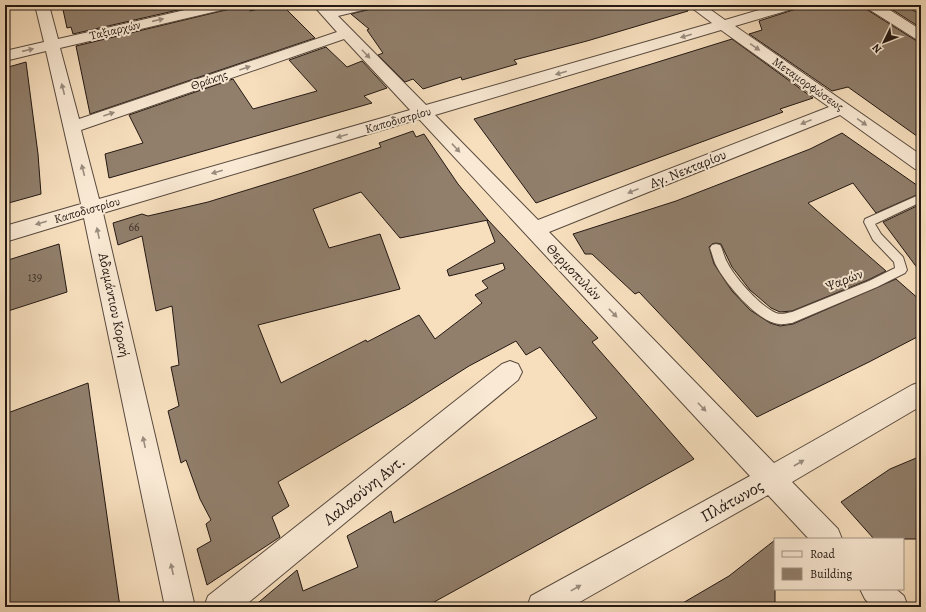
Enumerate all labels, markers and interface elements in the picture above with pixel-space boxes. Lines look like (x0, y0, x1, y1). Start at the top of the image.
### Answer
street label: Ταξιαρχών (88, 16, 142, 44)
one-way arrow (152, 17, 164, 23)
north arrow (864, 22, 904, 62)
one-way arrow (680, 33, 692, 39)
text: N (869, 40, 885, 57)
one-way arrow (750, 43, 761, 51)
one-way arrow (22, 47, 35, 53)
one-way arrow (361, 49, 370, 58)
street label: Μεταμορφώσεως (769, 53, 847, 115)
one-way arrow (240, 65, 252, 71)
street label: Θράκης (189, 66, 229, 94)
one-way arrow (555, 70, 567, 76)
one-way arrow (59, 83, 65, 95)
street label: Καποδιστρίου (363, 103, 433, 137)
one-way arrow (103, 111, 115, 117)
one-way arrow (856, 118, 867, 126)
one-way arrow (799, 120, 811, 126)
one-way arrow (336, 133, 348, 139)
one-way arrow (451, 143, 460, 153)
street label: Αγ. Νεκταρίου (646, 145, 729, 193)
one-way arrow (79, 164, 85, 176)
one-way arrow (211, 169, 223, 175)
one-way arrow (627, 188, 638, 194)
street label: Καποδιστρίου (52, 193, 122, 227)
house number: 66 (128, 219, 140, 235)
one-way arrow (35, 220, 47, 226)
one-way arrow (94, 227, 100, 239)
street label: Θερμοπυλών (542, 239, 606, 305)
street label: Αδαμάντιου Κοραή (93, 250, 134, 359)
street label: Ψαρών (822, 264, 866, 296)
house number: 139 (28, 269, 42, 285)
one-way arrow (608, 308, 617, 318)
one-way arrow (697, 402, 707, 412)
one-way arrow (140, 436, 146, 448)
street label: Λαλαούνη Αντ. (317, 450, 410, 531)
one-way arrow (793, 459, 805, 466)
street label: Πλάτωνος (696, 474, 768, 528)
legend (774, 538, 904, 590)
text: Road (810, 546, 836, 562)
one-way arrow (168, 563, 174, 575)
text: Building (810, 566, 852, 582)
one-way arrow (570, 585, 582, 591)

